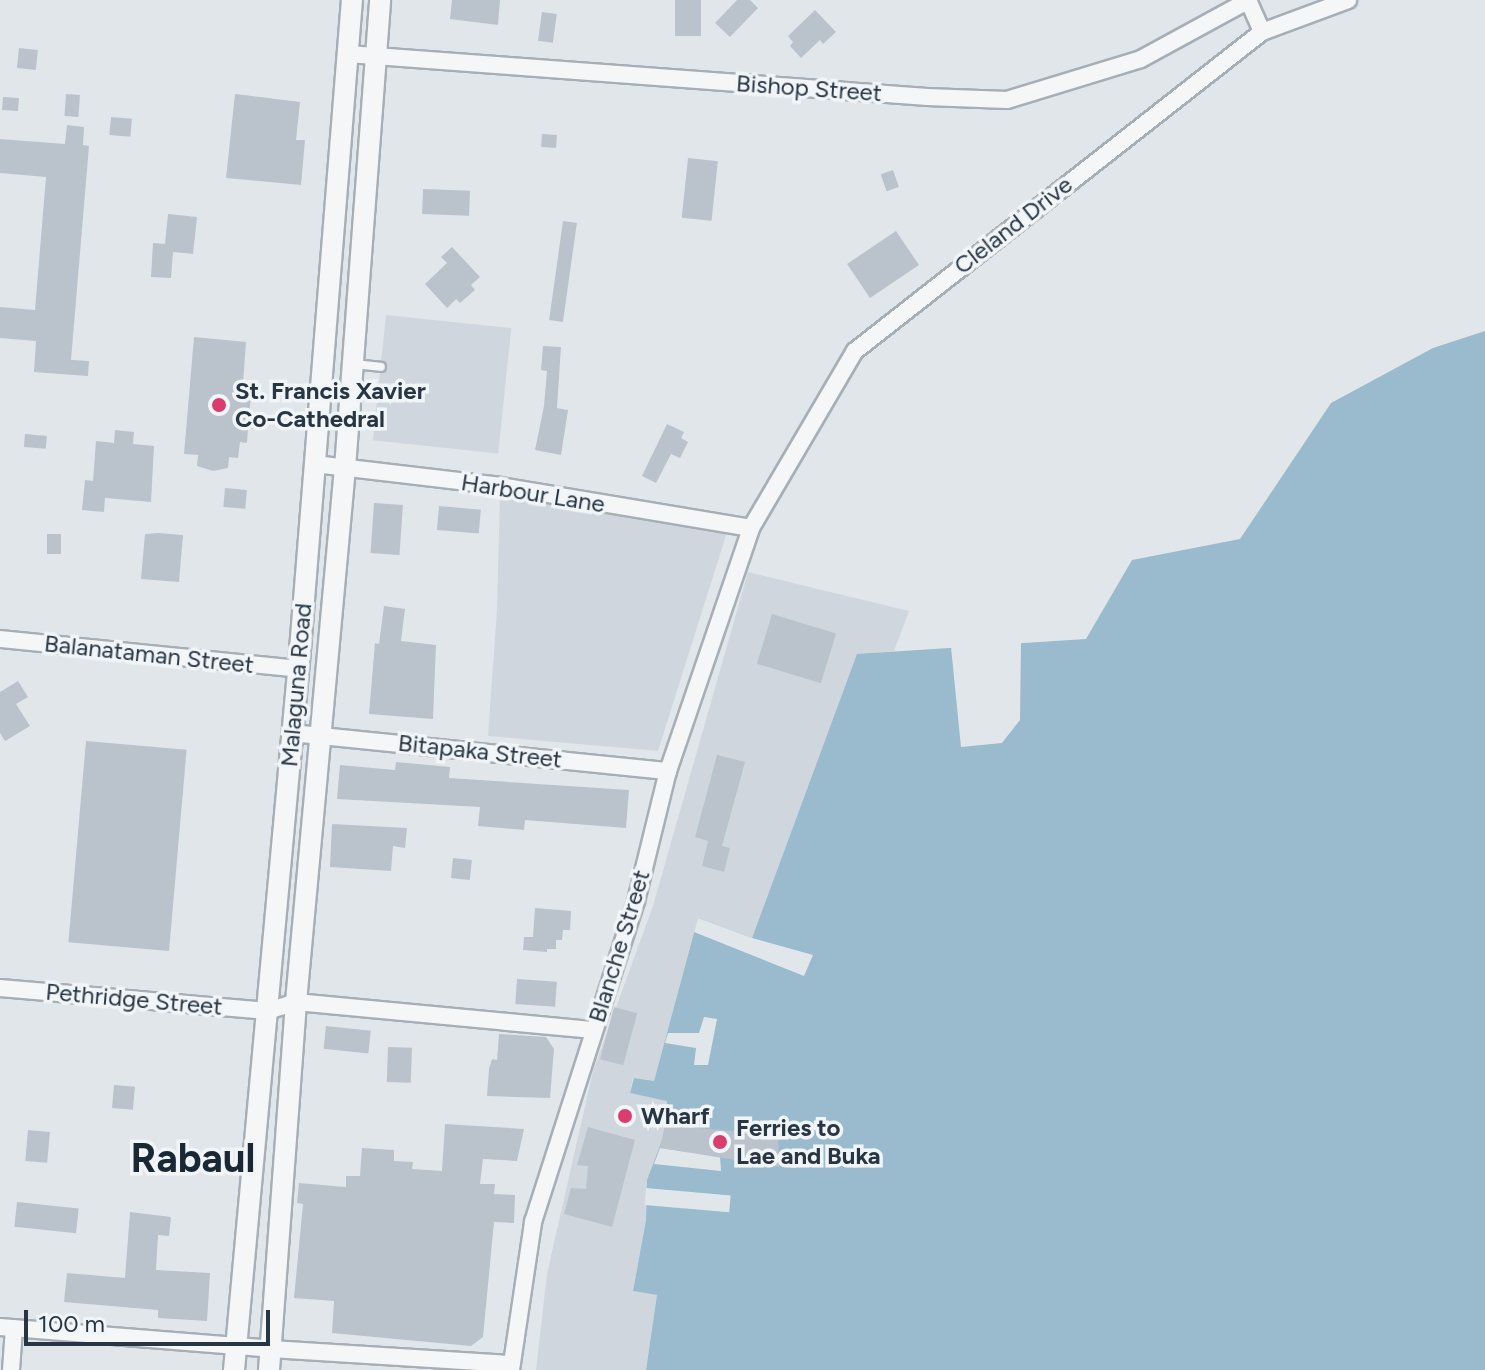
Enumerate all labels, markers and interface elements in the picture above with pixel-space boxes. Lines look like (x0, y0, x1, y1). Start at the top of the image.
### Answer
street label: Bishop Street (735, 69, 883, 107)
street label: Cleland Drive (948, 170, 1078, 280)
place label: St. Francis Xavier Co-Cathedral (235, 377, 426, 433)
marker: St. Francis Xavier Co-Cathedral (210, 396, 228, 414)
street label: Harbour Lane (459, 467, 607, 519)
street label: Malaguna Road (274, 602, 318, 768)
street label: Balanataman Street (43, 629, 255, 679)
street label: Bitapaka Street (397, 728, 563, 774)
street label: Blanche Street (582, 866, 656, 1026)
street label: Pethridge Street (44, 977, 224, 1021)
place label: Wharf (641, 1102, 710, 1130)
marker: Wharf (616, 1107, 634, 1125)
place label: Ferries to Lae and Buka (736, 1114, 881, 1170)
marker: Ferries to Lae and Buka (711, 1133, 729, 1151)
district label: Rabaul (131, 1134, 255, 1182)
scale bar (28, 1294, 274, 1344)
text: 100 m (38, 1309, 105, 1338)

